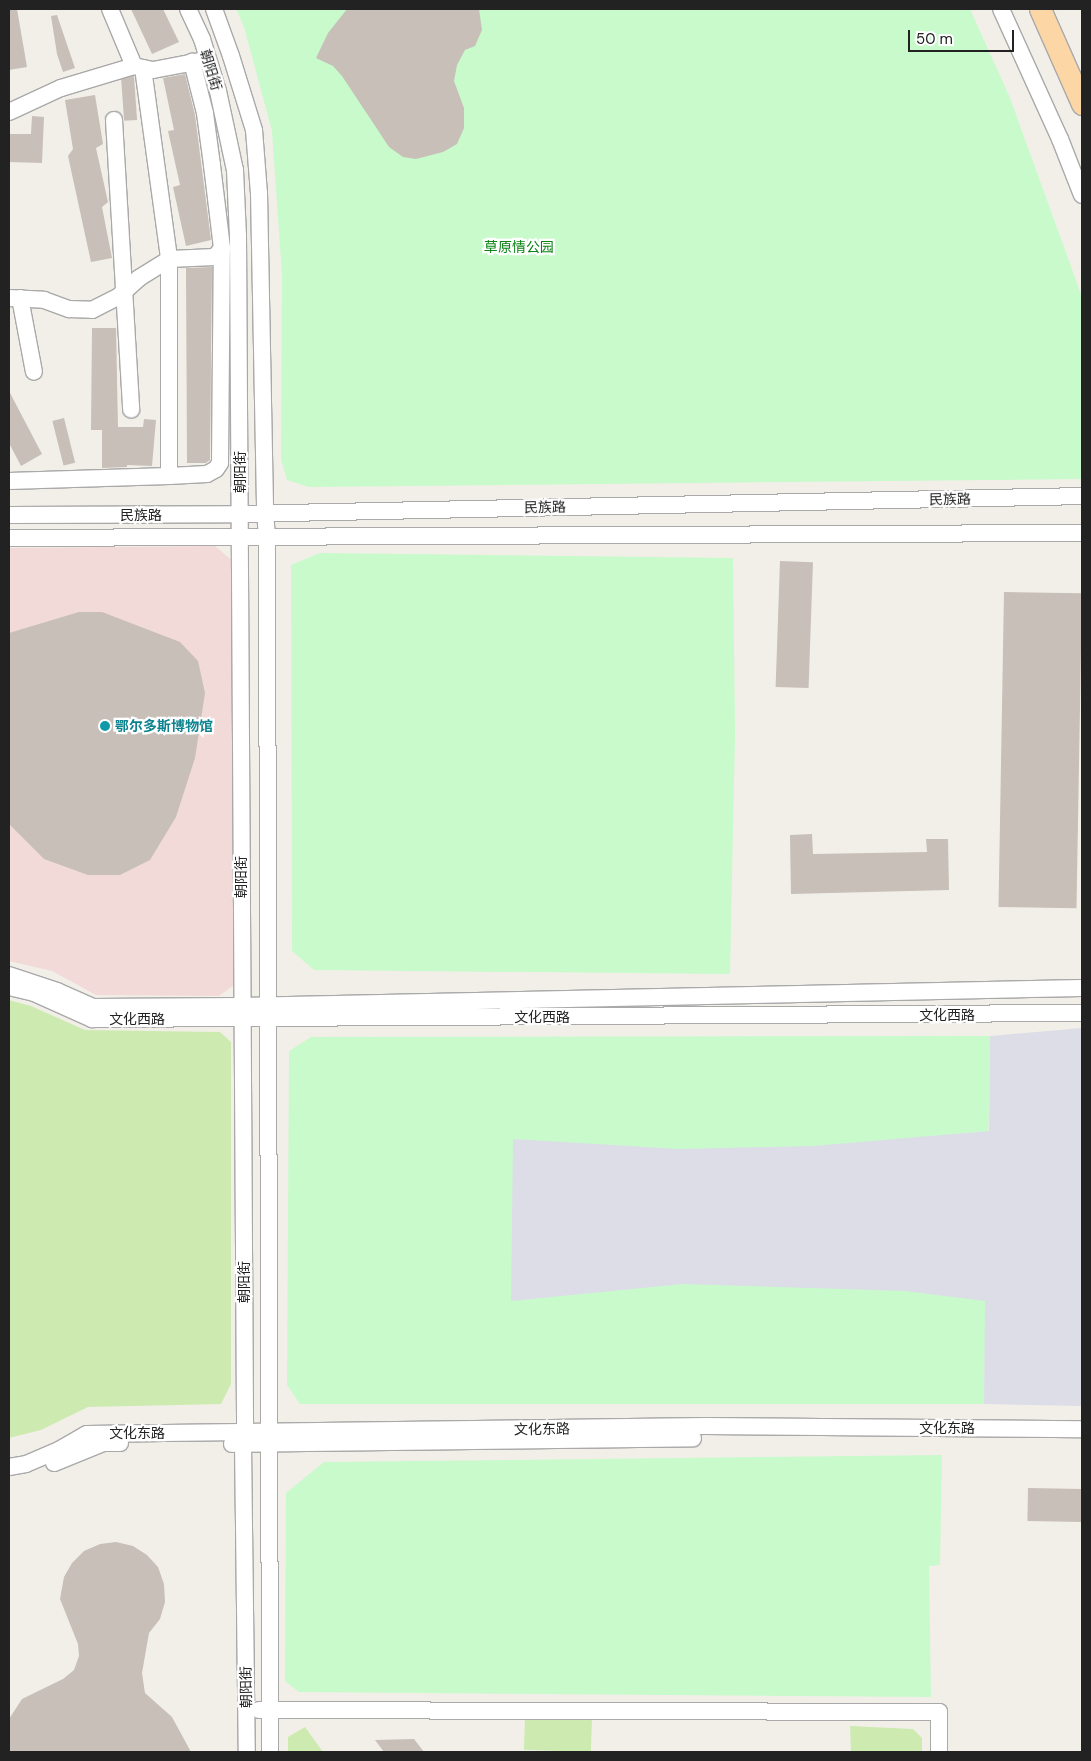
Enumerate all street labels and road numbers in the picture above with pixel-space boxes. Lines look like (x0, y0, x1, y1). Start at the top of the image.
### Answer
street label: 朝阳街 (197, 47, 225, 93)
street label: 朝阳街 (232, 451, 248, 493)
street label: 民族路 (929, 490, 971, 508)
street label: 民族路 (524, 498, 566, 516)
street label: 民族路 (120, 507, 162, 523)
street label: 朝阳街 (233, 856, 249, 898)
street label: 文化西路 (919, 1007, 975, 1023)
street label: 文化西路 (514, 1009, 570, 1025)
street label: 文化西路 (109, 1011, 165, 1027)
street label: 朝阳街 (236, 1261, 252, 1303)
street label: 文化东路 (514, 1420, 570, 1438)
street label: 文化东路 (919, 1420, 975, 1436)
street label: 文化东路 (109, 1425, 165, 1441)
street label: 朝阳街 (237, 1666, 255, 1708)

